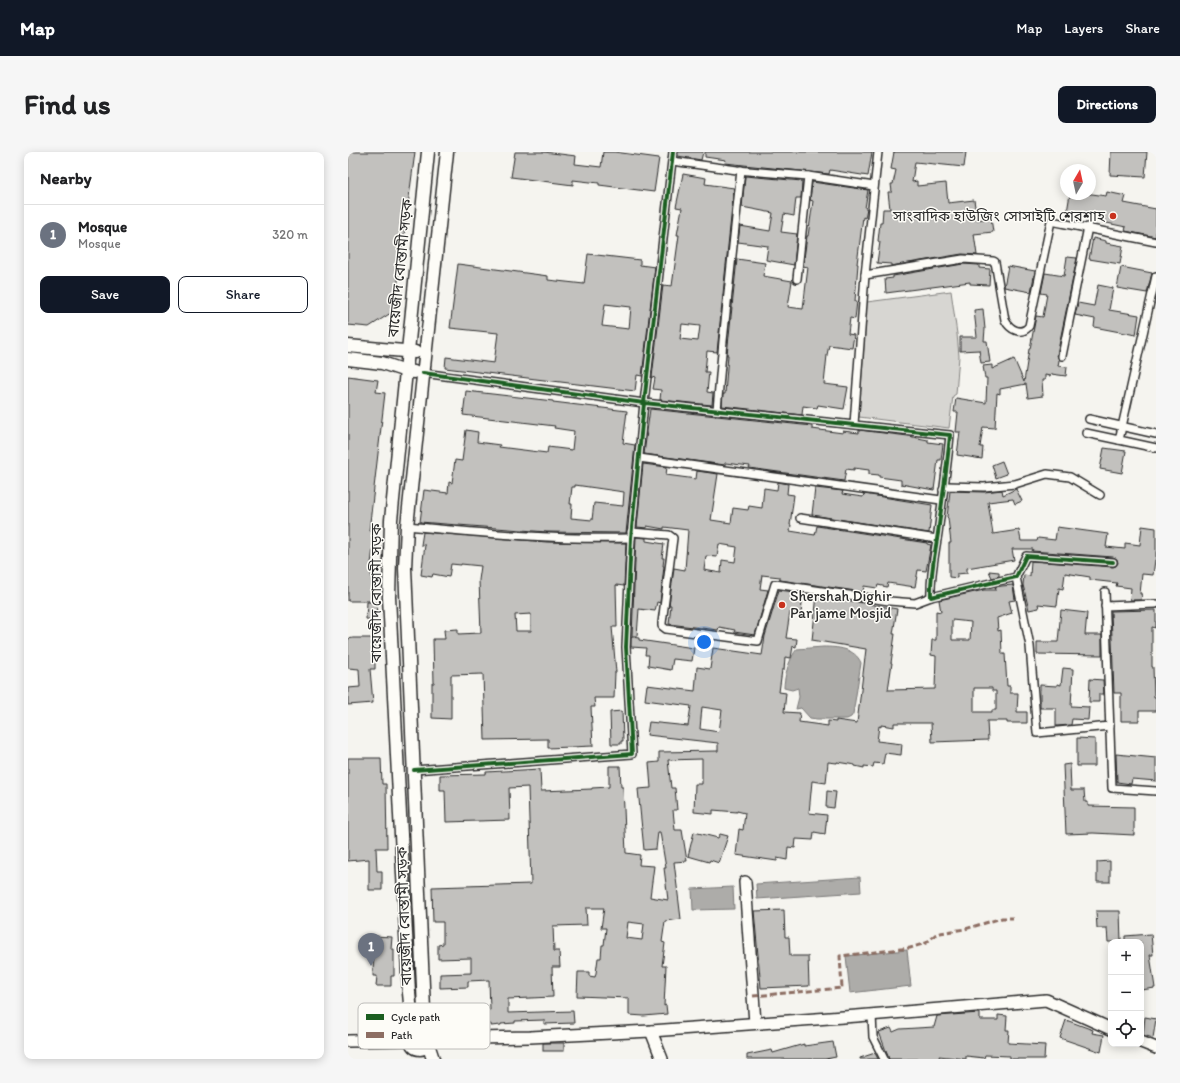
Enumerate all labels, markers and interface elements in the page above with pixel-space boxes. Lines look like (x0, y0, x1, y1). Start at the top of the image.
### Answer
text: Map (20, 17, 55, 40)
text: Map (1017, 20, 1042, 37)
text: Layers (1064, 20, 1103, 37)
text: Share (1125, 20, 1160, 37)
button: Directions (1058, 86, 1156, 123)
text: Find us (24, 87, 111, 121)
north arrow (1060, 164, 1096, 200)
text: Nearby (40, 168, 92, 188)
street label: বায়েজীদ বোস্তামী সড়ক (384, 197, 416, 339)
place label: সাংবাদিক হাউজিং সোসাইটি শেরশাহ (892, 207, 1106, 225)
marker: সাংবাদিক হাউজিং সোসাইটি শেরশাহ (1108, 211, 1118, 221)
text: Mosque (78, 218, 127, 236)
text: 1 (50, 227, 56, 242)
text: 320 m (272, 227, 308, 242)
text: Mosque (78, 236, 121, 251)
button: Save (40, 276, 170, 313)
button: Share (178, 276, 308, 313)
street label: বায়েজীদ বোস্তামী সড়ক (367, 523, 385, 664)
place label: Shershah Dighir Par jame Mosjid (790, 587, 892, 622)
marker: Shershah Dighir Par jame Mosjid (777, 600, 787, 610)
your location (694, 632, 714, 652)
street label: বায়েজীদ বোস্তামী সড়ক (393, 845, 415, 987)
pin: 1 (358, 933, 384, 966)
map controls (1108, 939, 1144, 1047)
button: + (1108, 939, 1144, 975)
button: − (1108, 975, 1144, 1011)
legend (358, 1003, 490, 1049)
text: Cycle path (391, 1011, 440, 1024)
button: locate (1108, 1011, 1144, 1047)
text: Path (391, 1029, 413, 1042)

